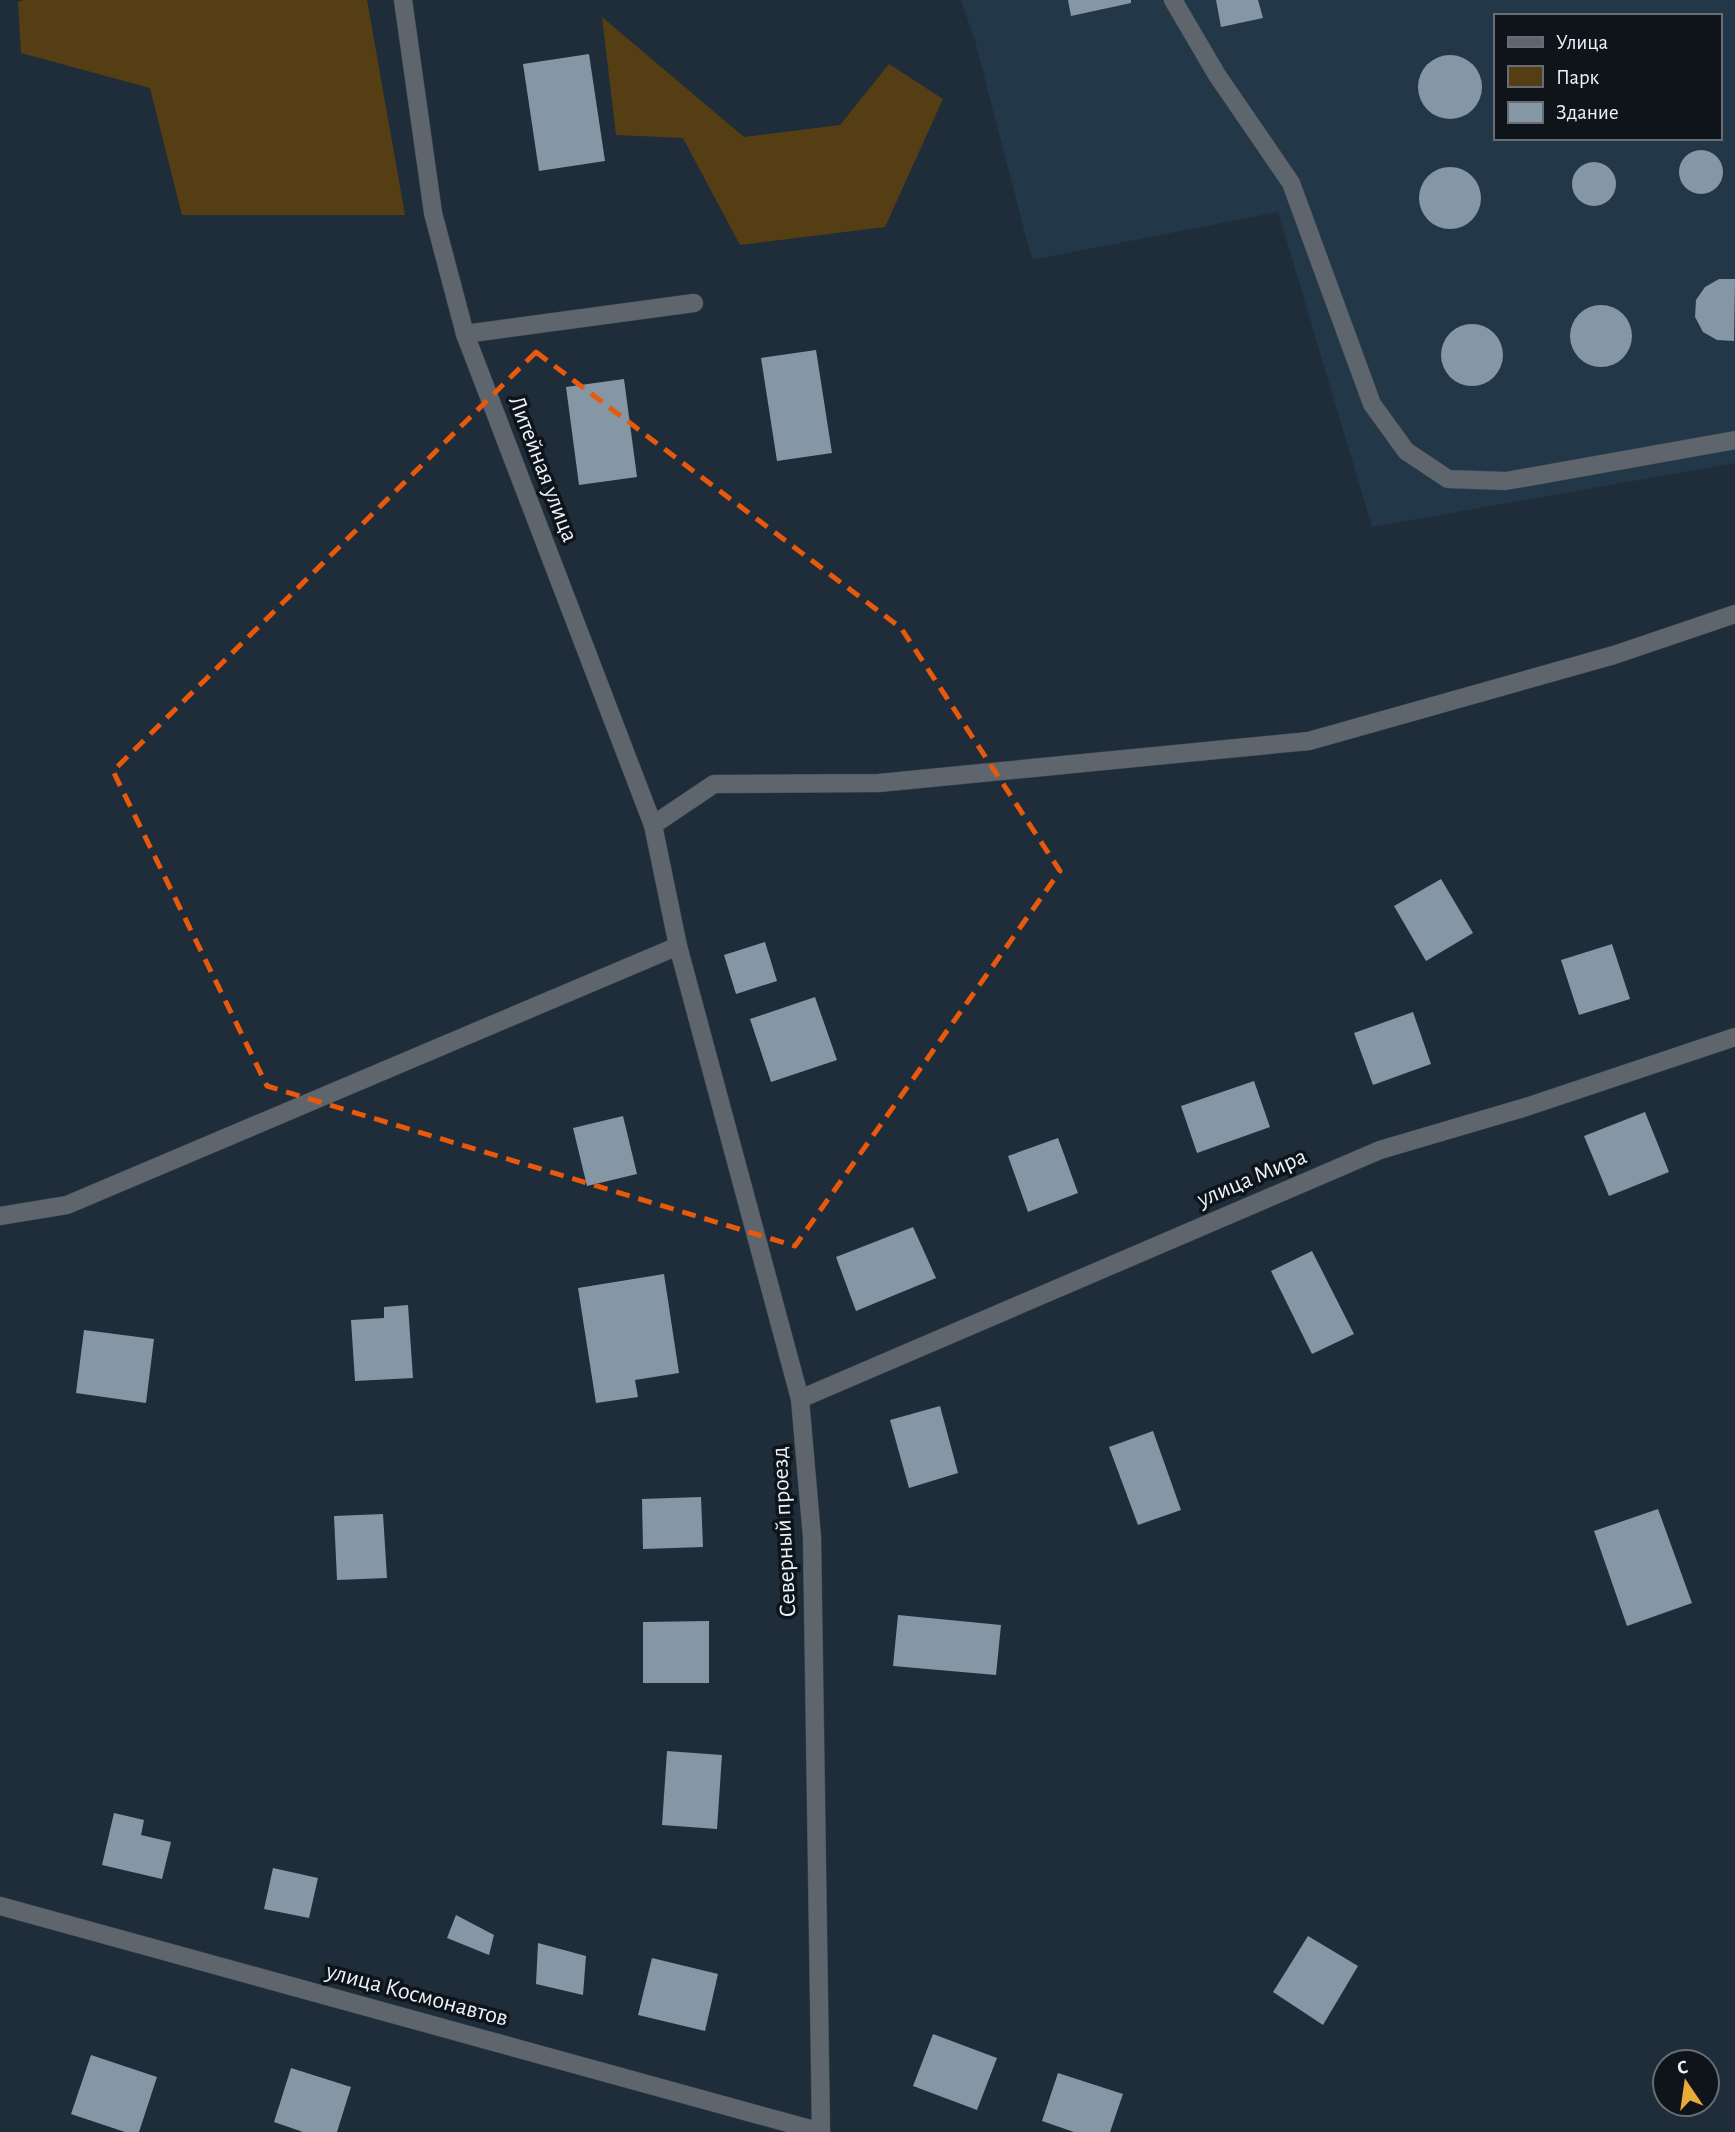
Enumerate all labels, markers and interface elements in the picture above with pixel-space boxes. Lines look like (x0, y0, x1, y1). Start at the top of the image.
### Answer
legend (1494, 14, 1721, 140)
text: Улица (1556, 32, 1609, 53)
text: Парк (1556, 67, 1600, 88)
text: Здание (1556, 102, 1619, 123)
street label: Литейная улица (504, 393, 582, 545)
street label: улица Мира (1193, 1144, 1310, 1212)
street label: Северный проезд (768, 1446, 800, 1618)
street label: улица Космонавтов (322, 1959, 511, 2031)
north arrow (1651, 2048, 1721, 2118)
text: С (1675, 2057, 1690, 2078)

